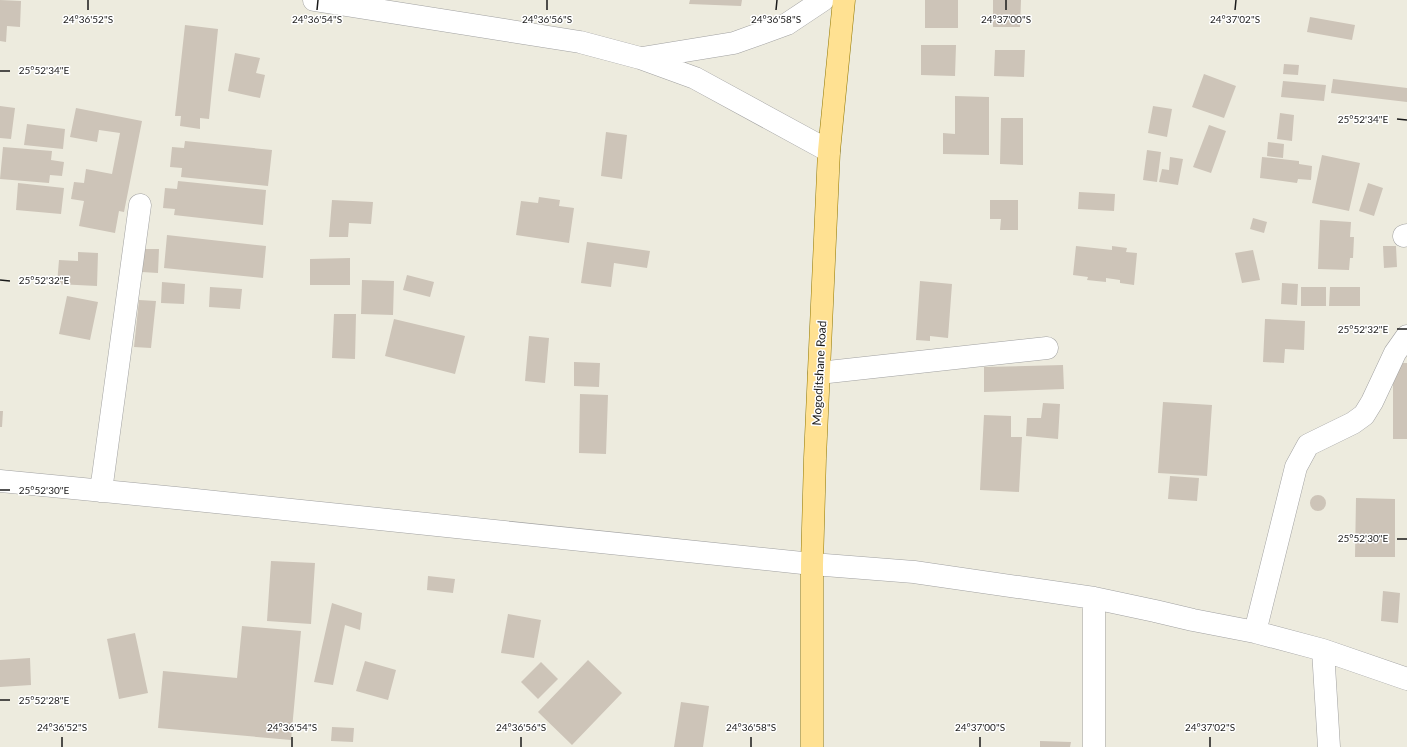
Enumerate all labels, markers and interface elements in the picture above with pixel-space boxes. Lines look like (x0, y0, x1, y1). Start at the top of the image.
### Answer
text: 24°36'52"S (63, 13, 113, 25)
text: 24°36'54"S (292, 13, 342, 25)
text: 24°36'56"S (522, 13, 572, 25)
text: 24°36'58"S (751, 13, 801, 25)
text: 24°37'00"S (981, 13, 1031, 25)
text: 24°37'02"S (1210, 13, 1260, 25)
text: 25°52'34"E (19, 64, 69, 76)
text: 25°52'34"E (1338, 113, 1388, 125)
text: 25°52'32"E (19, 274, 69, 286)
street label: Mogoditshane Road (809, 320, 829, 426)
text: 25°52'32"E (1338, 323, 1388, 335)
text: 25°52'30"E (19, 484, 69, 496)
text: 25°52'30"E (1338, 532, 1388, 544)
text: 25°52'28"E (19, 694, 69, 706)
text: 24°36'52"S (37, 721, 87, 733)
text: 24°36'54"S (267, 721, 317, 733)
text: 24°36'56"S (496, 721, 546, 733)
text: 24°36'58"S (726, 721, 776, 733)
text: 24°37'00"S (955, 721, 1005, 733)
text: 24°37'02"S (1185, 721, 1235, 733)

